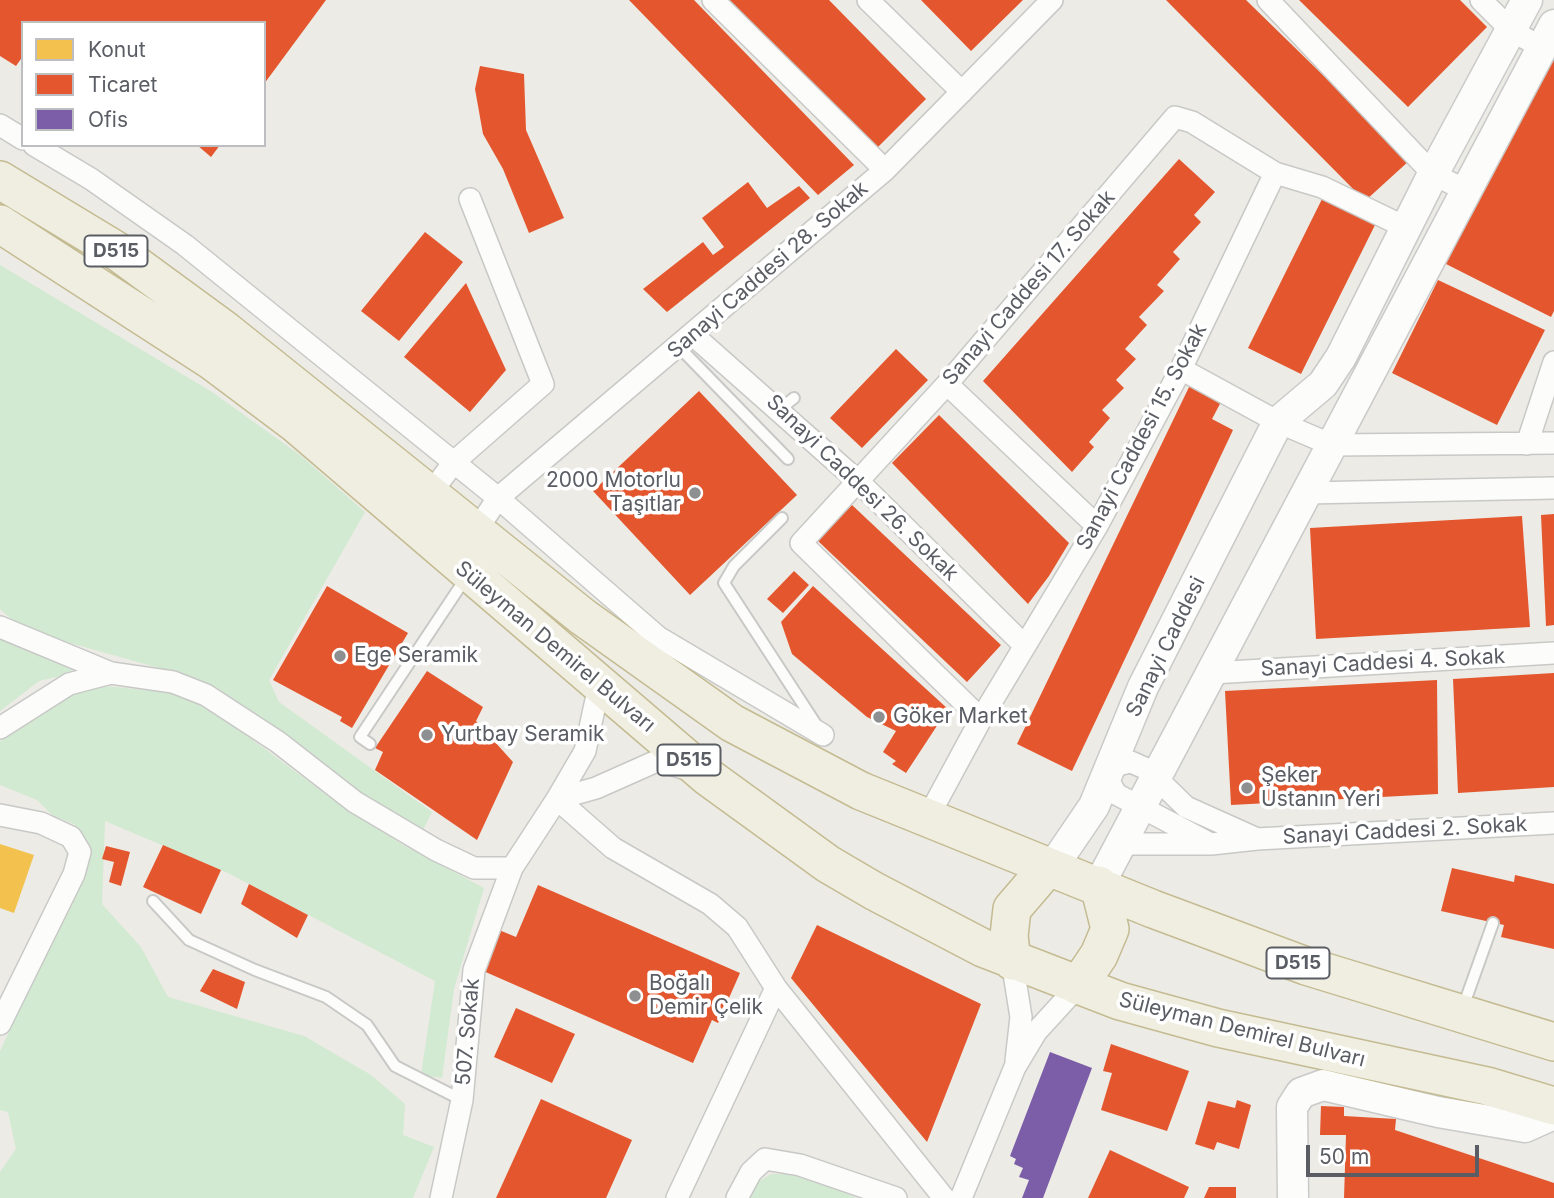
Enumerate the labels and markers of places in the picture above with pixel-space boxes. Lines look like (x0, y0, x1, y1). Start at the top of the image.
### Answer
place label: 2000 Motorlu Taşıtlar (546, 468, 681, 518)
marker: 2000 Motorlu Taşıtlar (687, 485, 703, 501)
place label: Ege Seramik (354, 643, 478, 669)
marker: Ege Seramik (332, 648, 348, 664)
place label: Göker Market (893, 704, 1028, 730)
marker: Göker Market (871, 709, 887, 725)
place label: Yurtbay Seramik (441, 722, 605, 748)
marker: Yurtbay Seramik (419, 727, 435, 743)
place label: Şeker Ustanın Yeri (1261, 763, 1380, 813)
marker: Şeker Ustanın Yeri (1239, 780, 1255, 796)
place label: Boğalı Demir Çelik (649, 971, 763, 1021)
marker: Boğalı Demir Çelik (627, 988, 643, 1004)

